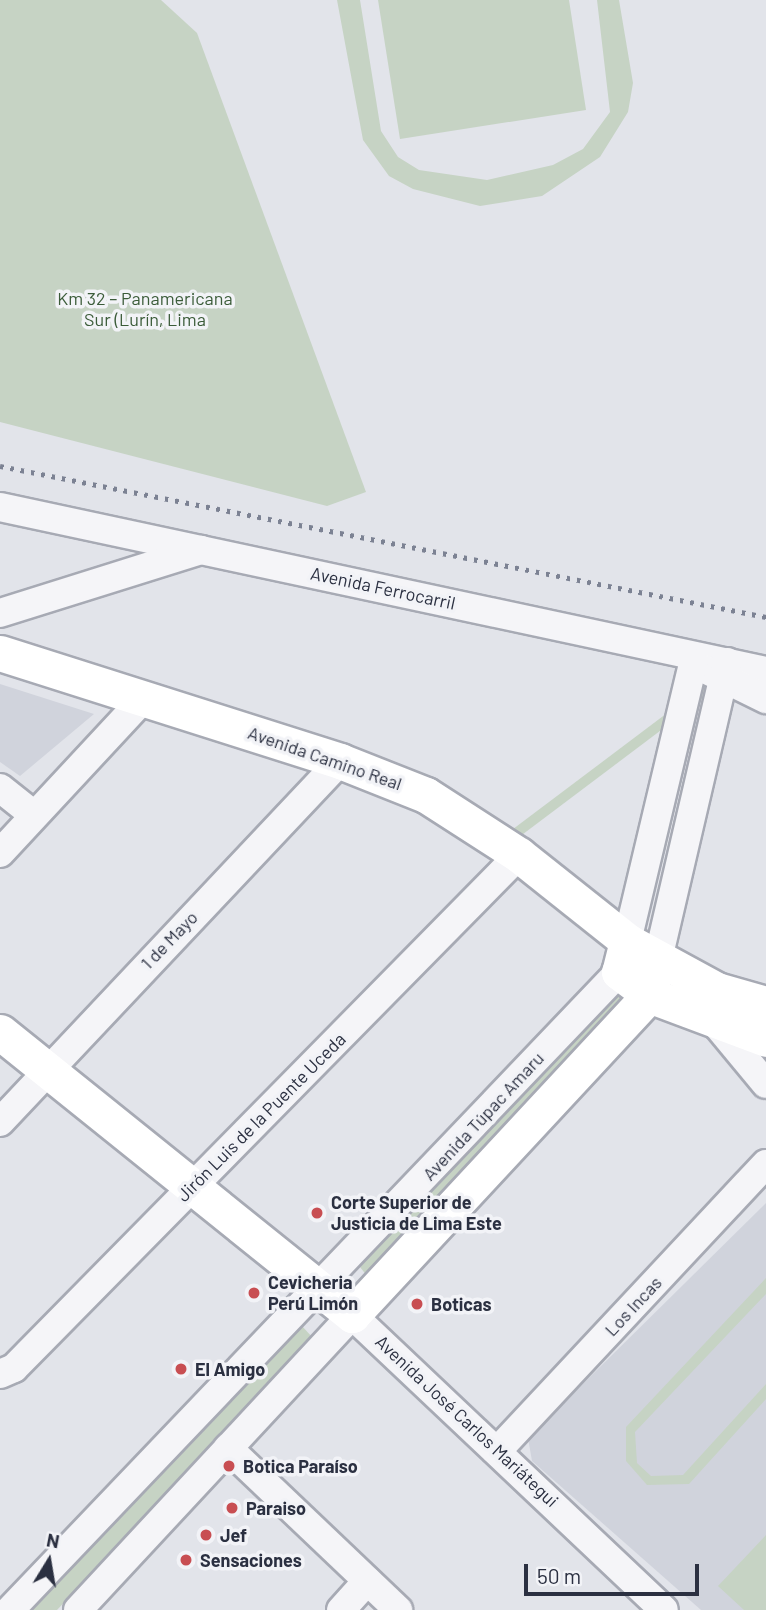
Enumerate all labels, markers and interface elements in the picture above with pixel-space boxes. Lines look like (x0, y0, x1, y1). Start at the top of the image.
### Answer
park label: Km 32 – Panamericana Sur (Lurín, Lima (57, 288, 233, 330)
street label: Avenida Ferrocarril (309, 562, 457, 614)
street label: Avenida Camino Real (245, 722, 405, 794)
street label: 1 de Mayo (136, 906, 202, 974)
street label: Jirón Luis de la Puente Uceda (172, 1028, 350, 1206)
street label: Avenida Túpac Amaru (418, 1047, 548, 1185)
place label: Corte Superior de Justicia de Lima Este (331, 1192, 502, 1234)
marker: Corte Superior de Justicia de Lima Este (309, 1205, 325, 1221)
place label: Cevicheria Perú Limón (268, 1272, 358, 1314)
street label: Los Incas (600, 1272, 666, 1340)
marker: Cevicheria Perú Limón (246, 1285, 262, 1301)
place label: Boticas (431, 1293, 492, 1315)
marker: Boticas (409, 1296, 425, 1312)
street label: Avenida José Carlos Mariátegui (371, 1331, 563, 1511)
place label: El Amigo (195, 1358, 265, 1380)
marker: El Amigo (173, 1361, 189, 1377)
place label: Botica Paraíso (243, 1455, 358, 1477)
marker: Botica Paraíso (221, 1458, 237, 1474)
place label: Paraiso (246, 1497, 306, 1519)
marker: Paraiso (224, 1500, 240, 1516)
place label: Jef (220, 1524, 247, 1546)
north arrow (14, 1526, 84, 1596)
text: N (45, 1527, 61, 1552)
marker: Jef (198, 1527, 214, 1543)
place label: Sensaciones (200, 1549, 302, 1571)
scale bar (528, 1550, 703, 1594)
marker: Sensaciones (178, 1552, 194, 1568)
text: 50 m (537, 1563, 581, 1588)

